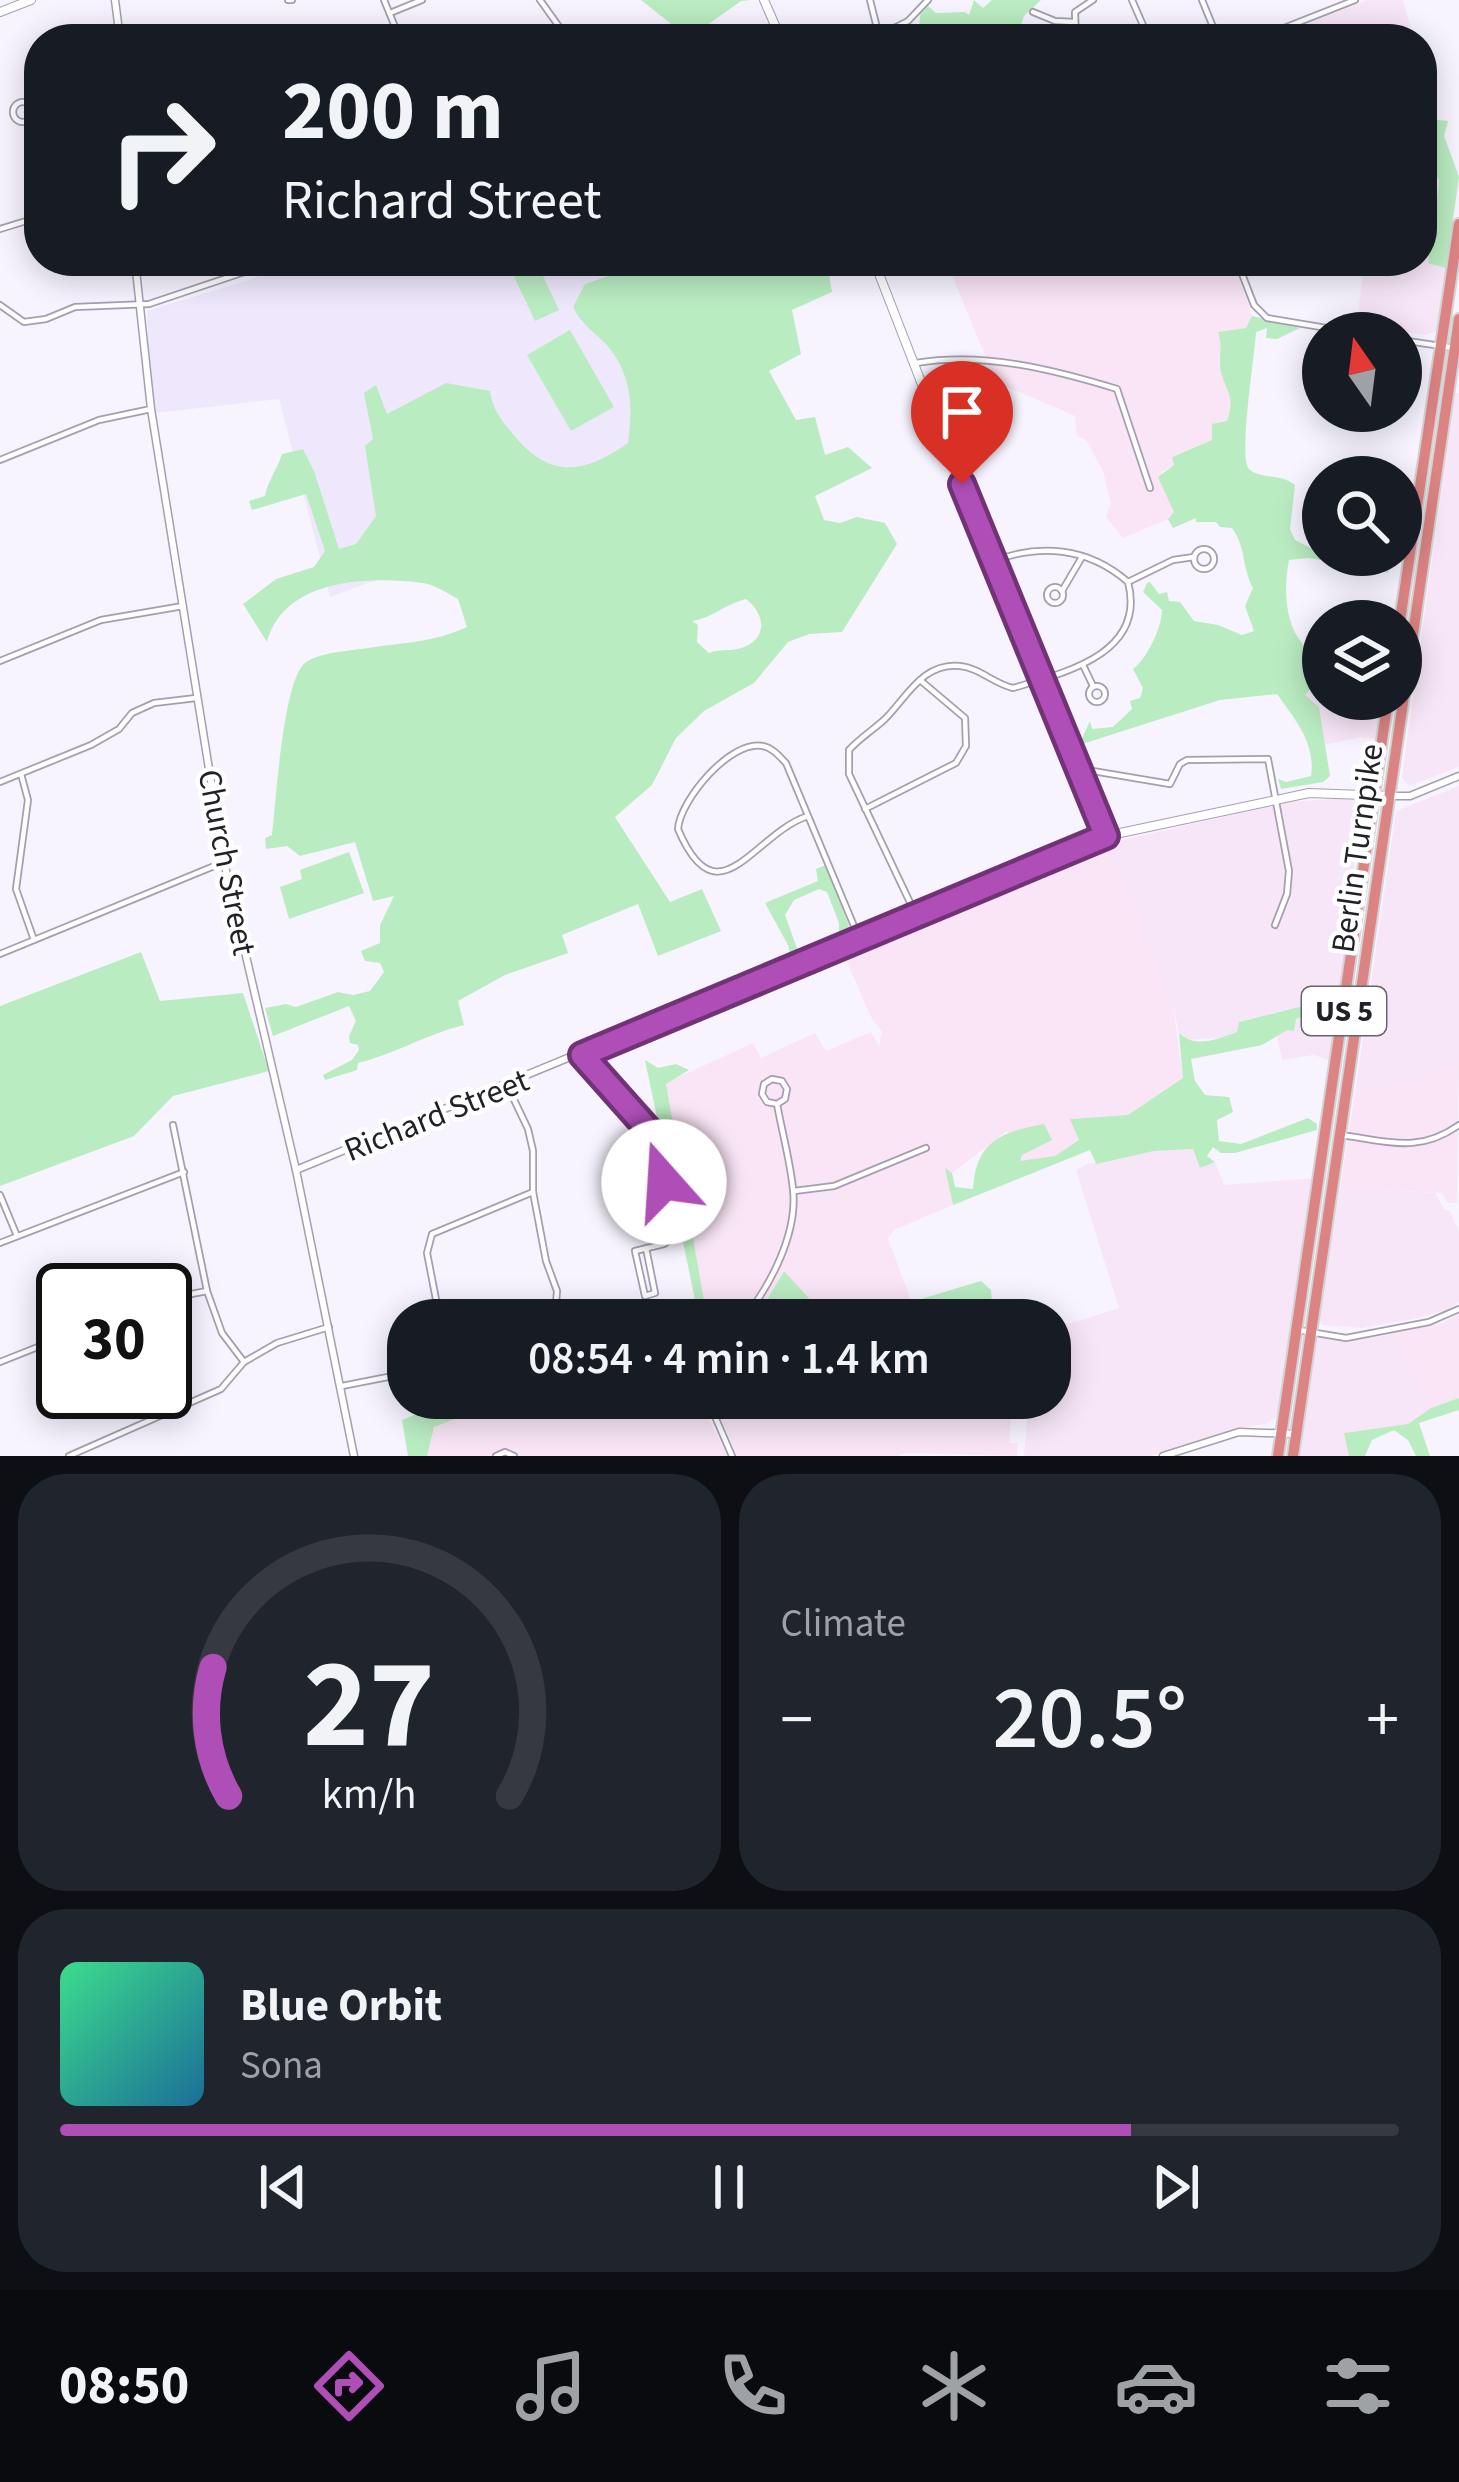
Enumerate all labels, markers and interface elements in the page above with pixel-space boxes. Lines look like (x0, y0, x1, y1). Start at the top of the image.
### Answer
text: 200 m (282, 52, 504, 172)
icon: right (84, 72, 240, 228)
text: Richard Street (282, 163, 601, 240)
north arrow (1302, 312, 1422, 432)
map controls (1302, 312, 1422, 720)
pin (911, 361, 1013, 484)
icon: arrive (929, 379, 995, 445)
button: search (1302, 456, 1422, 576)
button: layers (1302, 600, 1422, 720)
street label: Berlin Turnpike (1320, 741, 1395, 956)
street label: Church Street (186, 765, 268, 959)
road number: US 5 (1302, 987, 1386, 1035)
street label: Richard Street (337, 1057, 536, 1174)
position arrow (601, 1119, 727, 1245)
speed limit sign: 30 (36, 1263, 192, 1419)
text: 08:54 · 4 min · 1.4 km (528, 1327, 930, 1391)
text: Climate (781, 1596, 906, 1652)
text: 27 (303, 1617, 435, 1795)
text: 20.5° (992, 1655, 1187, 1783)
text: − (781, 1673, 813, 1767)
text: + (1366, 1673, 1399, 1767)
text: km/h (322, 1763, 417, 1824)
text: Blue Orbit (240, 1974, 442, 2038)
text: Sona (240, 2038, 323, 2094)
icon: previous (250, 2154, 316, 2220)
icon: pause (696, 2154, 762, 2220)
icon: next (1143, 2154, 1209, 2220)
icon: directions (307, 2344, 391, 2428)
icon: music (509, 2344, 593, 2428)
icon: phone (711, 2344, 795, 2428)
icon: climate (912, 2344, 996, 2428)
icon: car (1114, 2344, 1198, 2428)
icon: filters (1316, 2344, 1400, 2428)
text: 08:50 (59, 2348, 189, 2425)

